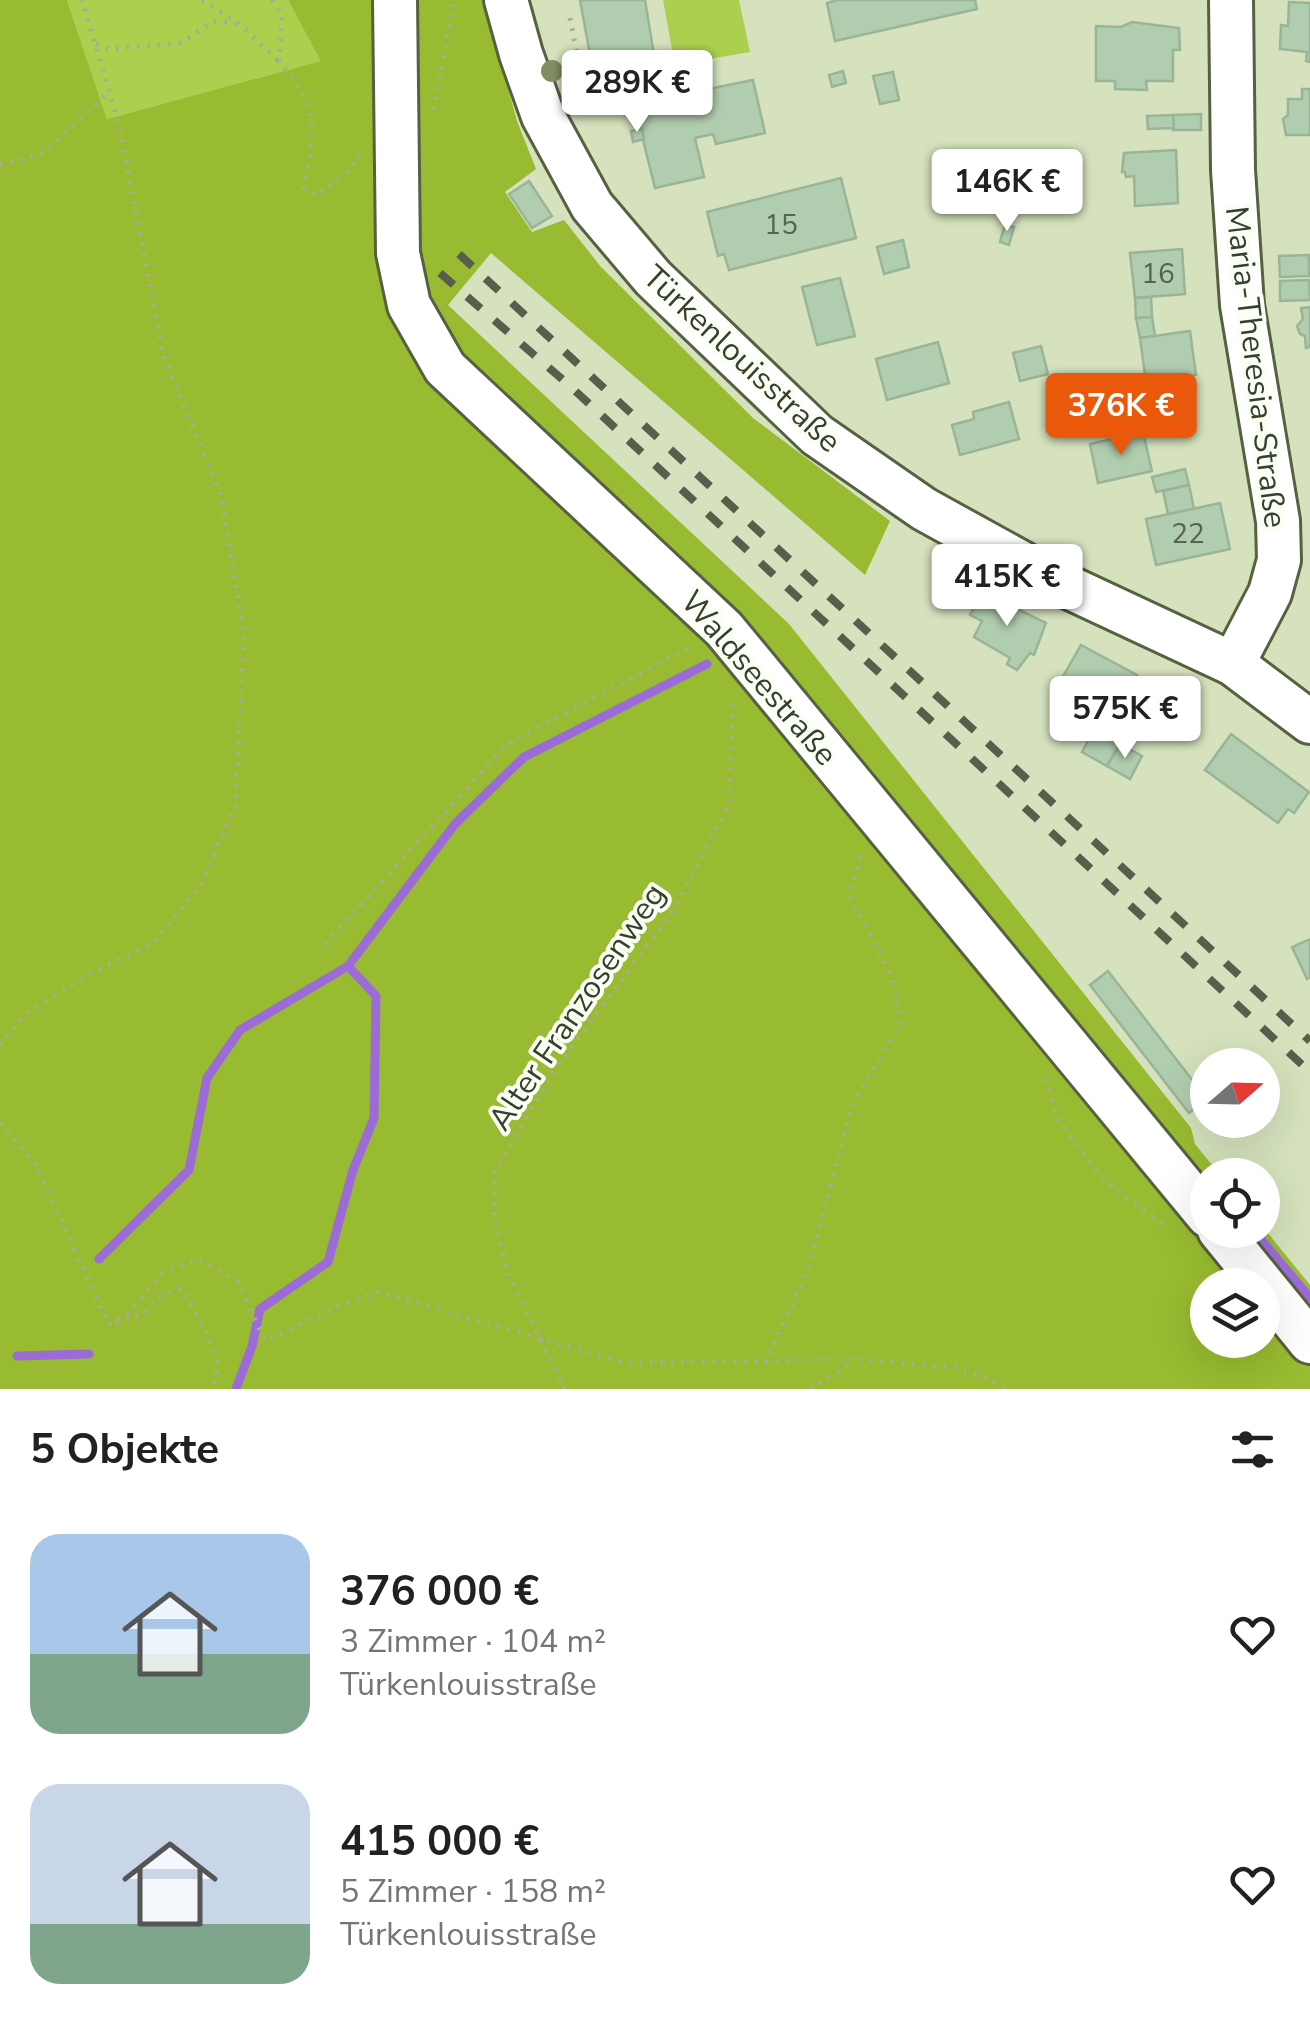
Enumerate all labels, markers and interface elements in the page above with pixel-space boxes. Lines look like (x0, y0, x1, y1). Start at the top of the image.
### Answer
pin: 289K € (556, 50, 718, 135)
text: 289K € (584, 61, 690, 104)
pin: 146K € (926, 149, 1088, 234)
text: 146K € (954, 160, 1060, 203)
street label: Maria-Theresia-Straße (1215, 204, 1297, 530)
house number: 15 (764, 206, 798, 244)
house number: 16 (1141, 255, 1175, 293)
street label: Türkenlouisstraße (634, 256, 850, 462)
pin: 376K € (1040, 373, 1202, 458)
text: 376K € (1068, 384, 1174, 427)
house number: 22 (1171, 515, 1205, 553)
pin: 415K € (926, 544, 1088, 629)
text: 415K € (954, 555, 1060, 598)
street label: Waldseestraße (671, 581, 847, 775)
pin: 575K € (1044, 676, 1206, 761)
text: 575K € (1072, 687, 1178, 730)
street label: Alter Franzosenweg (478, 875, 676, 1139)
north arrow (1190, 1048, 1280, 1138)
map controls (1190, 1048, 1280, 1358)
button: locate (1190, 1158, 1280, 1248)
button: layers (1190, 1268, 1280, 1358)
text: 5 Objekte (30, 1421, 219, 1478)
icon: filters (1225, 1422, 1280, 1477)
text: 376 000 € (340, 1563, 539, 1620)
icon: home (110, 1574, 230, 1694)
icon: heart (1225, 1607, 1280, 1662)
text: 3 Zimmer · 104 m² (340, 1620, 606, 1663)
text: Türkenlouisstraße (340, 1663, 596, 1706)
text: 415 000 € (340, 1813, 539, 1870)
icon: home (110, 1824, 230, 1944)
icon: heart (1225, 1857, 1280, 1912)
text: 5 Zimmer · 158 m² (340, 1870, 606, 1913)
text: Türkenlouisstraße (340, 1913, 596, 1956)

